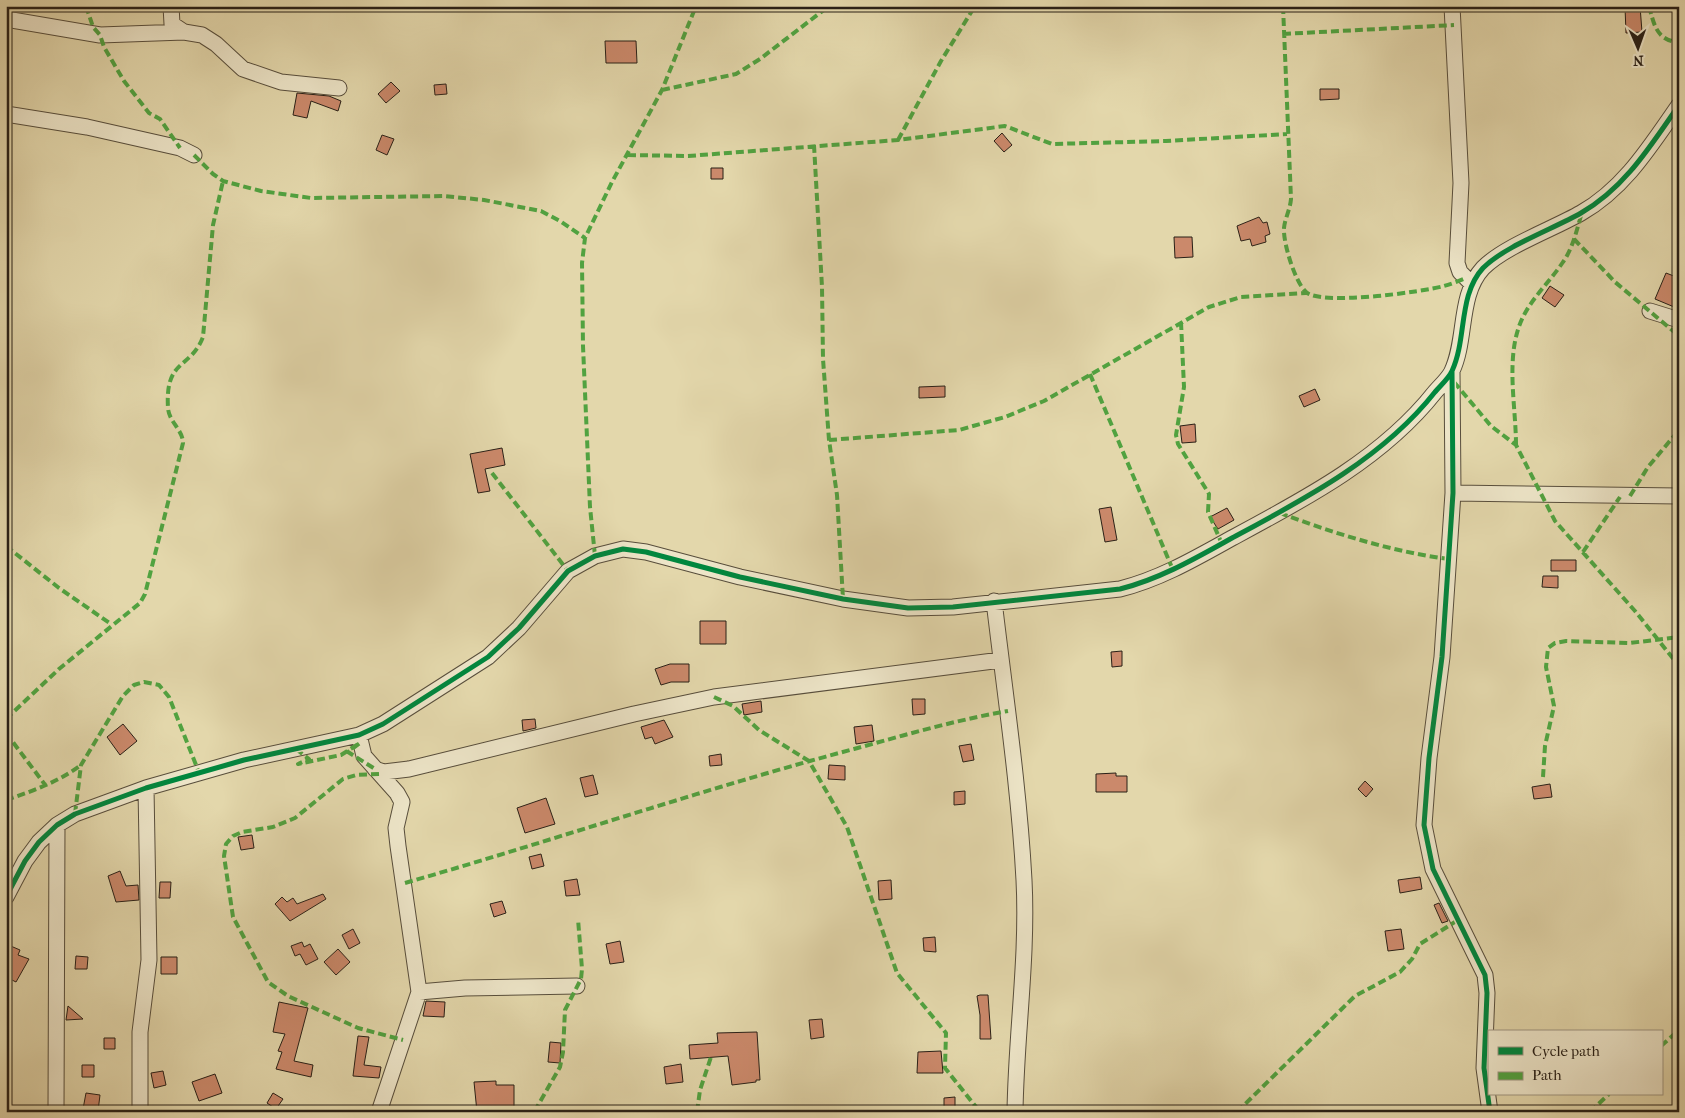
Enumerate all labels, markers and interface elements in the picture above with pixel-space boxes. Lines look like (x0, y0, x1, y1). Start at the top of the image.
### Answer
north arrow (1612, 22, 1662, 72)
text: N (1632, 52, 1644, 69)
legend (1488, 1030, 1662, 1096)
text: Cycle path (1532, 1042, 1600, 1060)
text: Path (1532, 1066, 1562, 1084)

